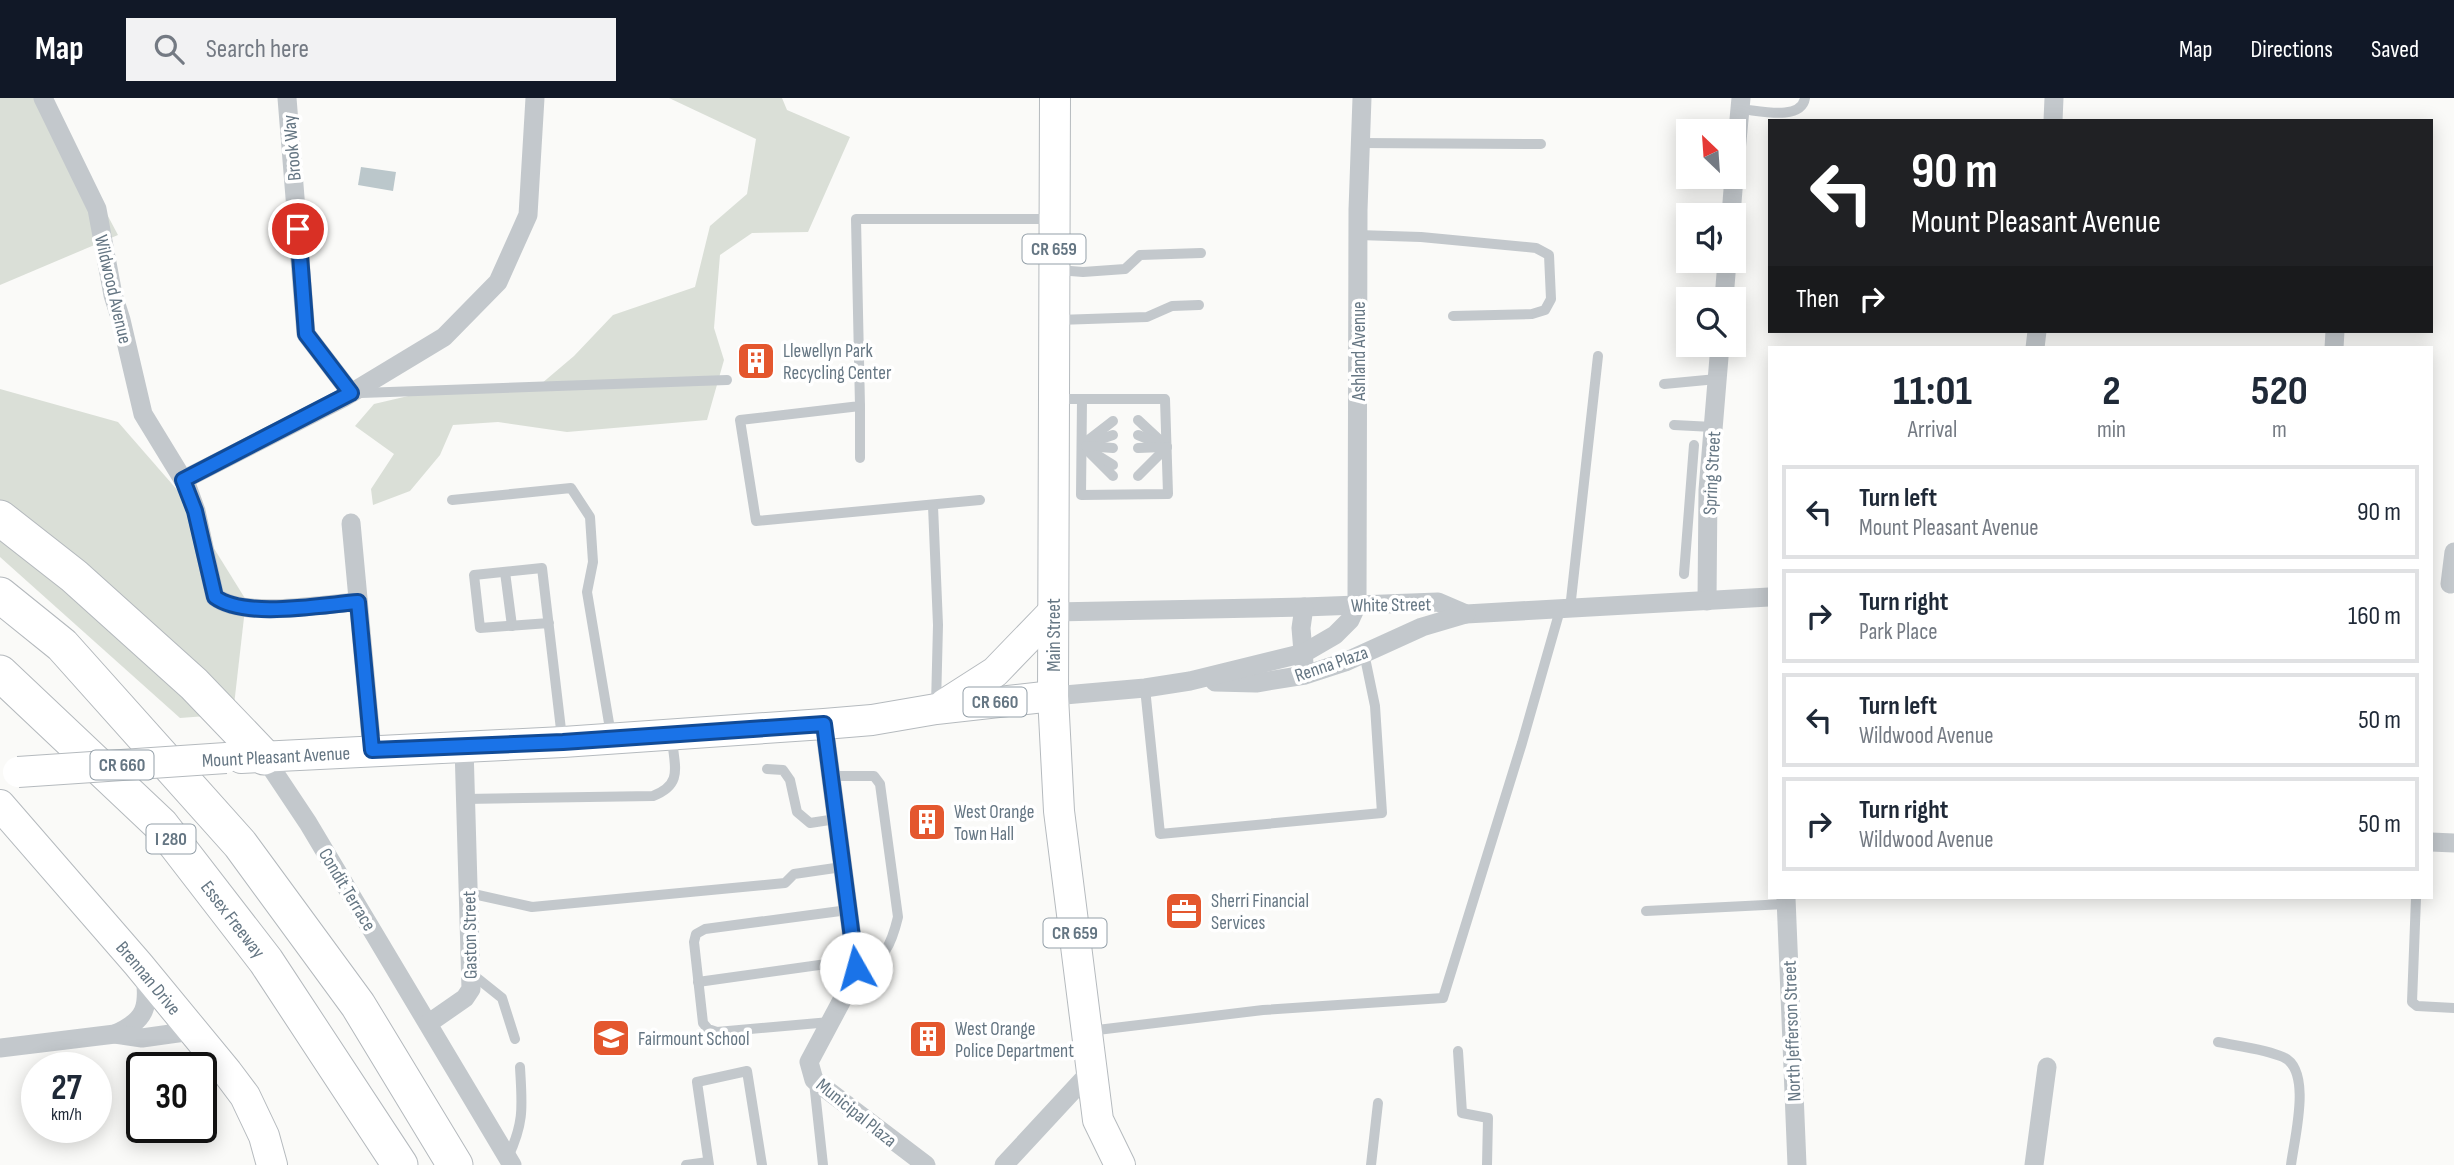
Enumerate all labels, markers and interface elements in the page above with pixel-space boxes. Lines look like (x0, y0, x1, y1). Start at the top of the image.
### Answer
search box (126, 18, 616, 81)
text: Map (35, 29, 84, 69)
icon: search (150, 30, 188, 68)
text: Search here (206, 34, 309, 65)
text: Map (2179, 35, 2212, 64)
text: Directions (2250, 35, 2333, 64)
text: Saved (2371, 35, 2419, 64)
street label: Brook Way (278, 113, 307, 182)
north arrow (1676, 119, 1746, 189)
map controls (1676, 119, 1746, 357)
text: 90 m (1911, 143, 1998, 202)
icon: left (1796, 147, 1887, 238)
pin (268, 199, 328, 259)
button: sound (1676, 203, 1746, 273)
text: Mount Pleasant Avenue (1911, 203, 2161, 242)
icon: arrive (279, 210, 317, 248)
street label: Wildwood Avenue (89, 233, 136, 346)
road number: CR 659 (1023, 234, 1086, 264)
icon: right (1853, 280, 1891, 318)
text: Then (1796, 284, 1839, 315)
button: search (1676, 287, 1746, 357)
street label: Ashland Avenue (1348, 301, 1371, 402)
building icon: Llewellyn Park Recycling Center (735, 340, 777, 382)
place label: Llewellyn Park Recycling Center (783, 340, 892, 385)
text: 11:01 (1893, 366, 1972, 417)
text: 2 (2102, 366, 2121, 417)
text: 520 (2251, 366, 2308, 417)
text: Arrival (1908, 416, 1957, 444)
text: min (2097, 416, 2126, 444)
text: m (2272, 416, 2287, 444)
street label: Spring Street (1699, 430, 1726, 516)
text: Turn left (1859, 483, 1937, 514)
icon: left (1800, 493, 1838, 531)
text: 90 m (2357, 497, 2401, 528)
text: Mount Pleasant Avenue (1859, 514, 2039, 542)
text: Turn right (1859, 587, 1948, 618)
street label: White Street (1351, 593, 1432, 618)
icon: right (1800, 597, 1838, 635)
street label: Main Street (1043, 598, 1066, 672)
text: 160 m (2348, 601, 2401, 632)
text: Park Place (1859, 618, 1938, 646)
street label: Renna Plaza (1292, 641, 1371, 688)
road number: CR 660 (964, 688, 1026, 716)
text: Turn left (1859, 691, 1937, 722)
icon: left (1800, 701, 1838, 739)
text: 50 m (2358, 705, 2401, 736)
text: Wildwood Avenue (1859, 722, 1994, 750)
street label: Mount Pleasant Avenue (201, 742, 351, 773)
road number: CR 660 (90, 750, 154, 780)
text: Turn right (1859, 795, 1948, 826)
building icon: West Orange Town Hall (906, 801, 948, 843)
place label: West Orange Town Hall (954, 801, 1034, 846)
icon: right (1800, 805, 1838, 843)
text: 50 m (2358, 809, 2401, 840)
road number: I 280 (146, 824, 196, 854)
text: Wildwood Avenue (1859, 826, 1994, 854)
street label: Condit Terrace (313, 844, 380, 935)
street label: Essex Freeway (195, 877, 270, 964)
street label: Gaston Street (458, 890, 483, 979)
office icon: Sherri Financial Services (1163, 890, 1205, 932)
place label: Sherri Financial Services (1211, 890, 1309, 935)
road number: CR 659 (1044, 918, 1106, 948)
position arrow (819, 931, 893, 1005)
street label: Brennan Drive (110, 937, 185, 1020)
street label: North Jefferson Street (1779, 960, 1806, 1102)
school or university icon: Fairmount School (590, 1017, 632, 1059)
building icon: West Orange Police Department (907, 1018, 949, 1060)
place label: West Orange Police Department (955, 1018, 1074, 1063)
place label: Fairmount School (638, 1028, 749, 1051)
speed limit sign: 30 (126, 1052, 217, 1143)
text: 27 (51, 1067, 82, 1110)
street label: Municipal Plaza (811, 1074, 901, 1153)
text: km/h (51, 1104, 82, 1125)

